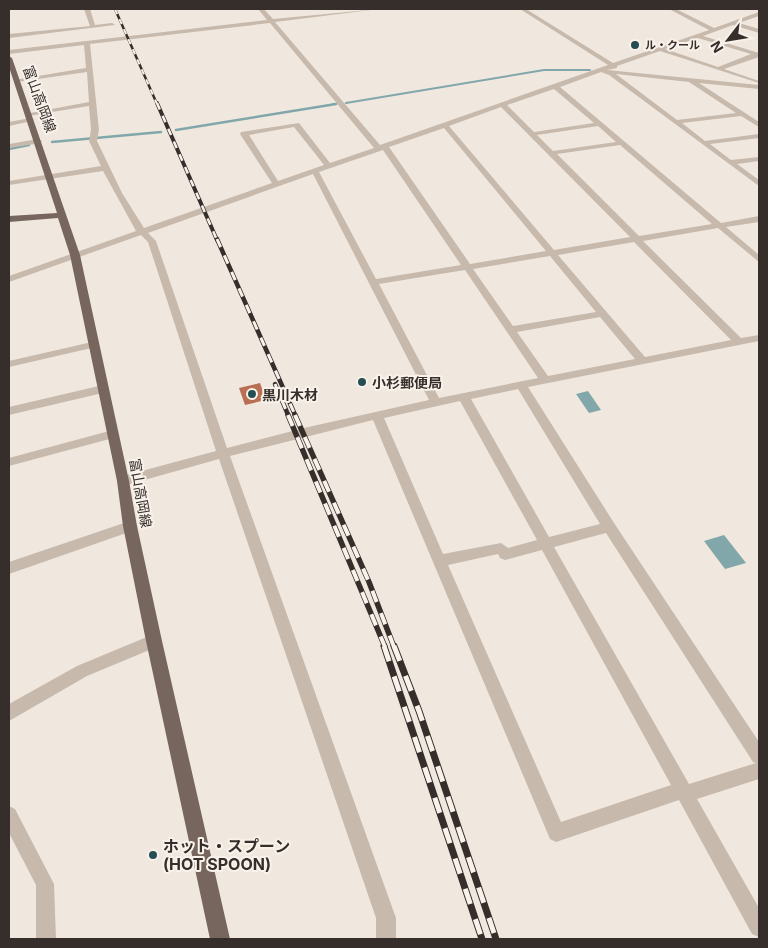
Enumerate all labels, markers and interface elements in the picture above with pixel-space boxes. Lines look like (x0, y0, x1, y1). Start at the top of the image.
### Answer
north arrow (703, 15, 753, 65)
place label: ル・クール (645, 38, 700, 52)
text: N (706, 38, 726, 56)
marker: ル・クール (629, 39, 641, 51)
street label: 富山高岡線 (20, 63, 60, 135)
place label: 小杉郵便局 (372, 374, 442, 391)
marker: 小杉郵便局 (356, 376, 368, 388)
place label: 黒川木材 (262, 386, 318, 403)
marker: 黒川木材 (246, 388, 258, 400)
street label: 富山高岡線 (127, 457, 155, 529)
place label: ホット・スプーン (HOT SPOON) (163, 836, 290, 874)
marker: ホット・スプーン (HOT SPOON) (147, 849, 159, 861)

